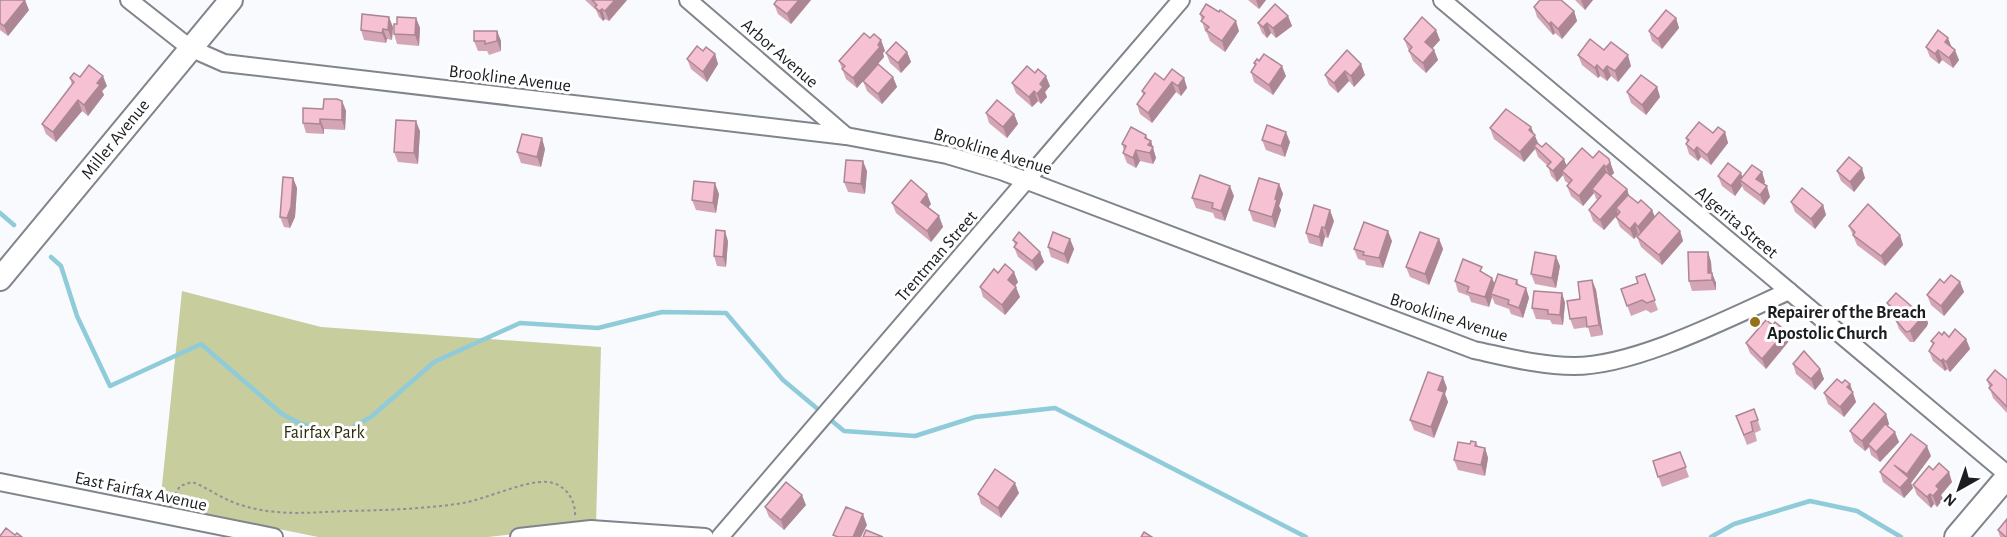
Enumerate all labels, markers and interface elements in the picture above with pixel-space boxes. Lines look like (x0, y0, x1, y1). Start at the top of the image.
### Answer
street label: Arbor Avenue (738, 16, 821, 92)
street label: Brookline Avenue (448, 63, 572, 95)
street label: Miller Avenue (78, 96, 153, 183)
street label: Brookline Avenue (931, 125, 1054, 179)
street label: Algerita Street (1692, 183, 1781, 262)
street label: Trentman Street (893, 208, 981, 306)
street label: Brookline Avenue (1387, 290, 1510, 346)
place label: Repairer of the Breach Apostolic Church (1767, 304, 1926, 343)
marker: Repairer of the Breach Apostolic Church (1748, 315, 1762, 329)
park label: Fairfax Park (283, 424, 365, 442)
north arrow (1929, 459, 1989, 519)
street label: East Fairfax Avenue (73, 469, 209, 515)
text: N (1941, 490, 1959, 509)

